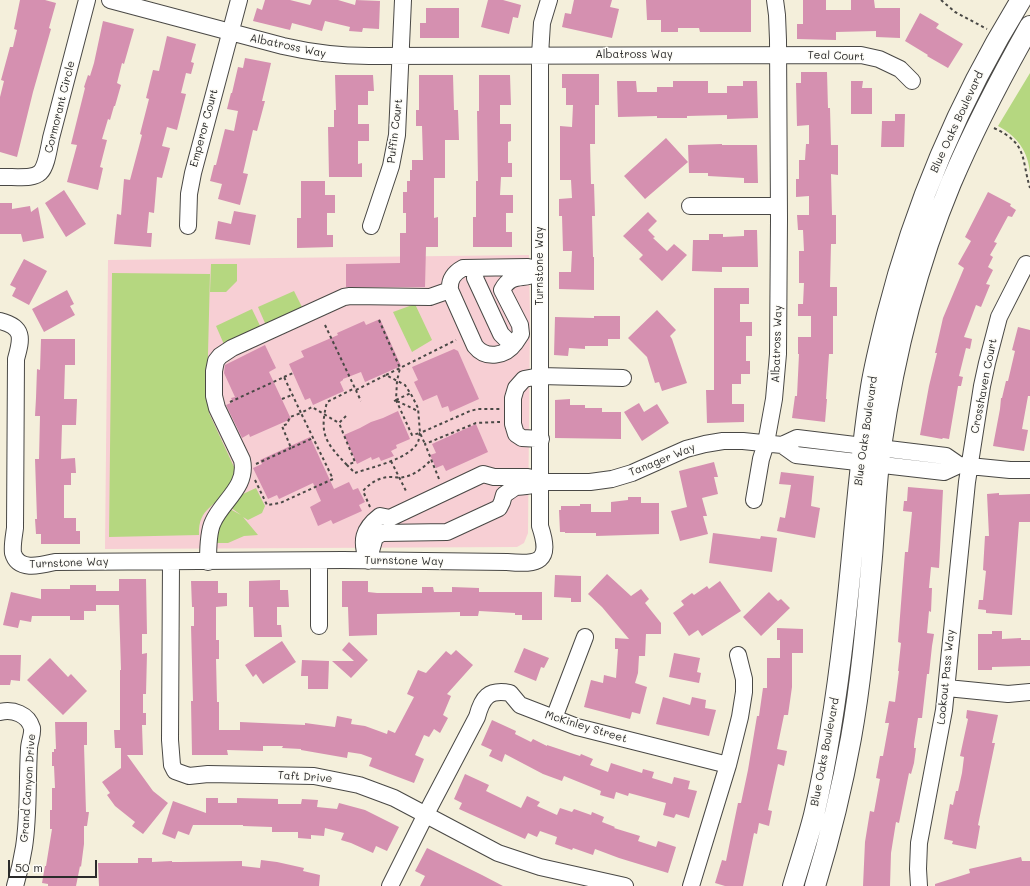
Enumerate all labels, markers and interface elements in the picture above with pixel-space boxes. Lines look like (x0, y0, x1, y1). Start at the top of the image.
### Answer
street label: Albatross Way (249, 31, 327, 61)
street label: Albatross Way (595, 48, 673, 62)
street label: Teal Court (807, 48, 865, 64)
street label: Cormorant Circle (42, 59, 78, 155)
street label: Blue Oaks Boulevard (928, 69, 986, 175)
street label: Emperor Court (187, 87, 221, 169)
street label: Puffin Court (384, 98, 406, 164)
street label: Turnstone Way (533, 226, 547, 306)
street label: Albatross Way (769, 305, 785, 383)
street label: Crosshaven Court (968, 337, 1000, 435)
street label: Blue Oaks Boulevard (852, 375, 880, 487)
street label: Tanager Way (627, 441, 697, 479)
street label: Turnstone Way (364, 554, 444, 568)
street label: Turnstone Way (29, 555, 109, 571)
street label: Lookout Pass Way (934, 629, 958, 725)
street label: Blue Oaks Boulevard (808, 697, 842, 807)
street label: McKinley Street (543, 708, 629, 746)
street label: Grand Canyon Drive (18, 733, 38, 843)
street label: Taft Drive (277, 769, 333, 785)
scale bar (10, 852, 99, 878)
text: 50 m (15, 859, 43, 875)

